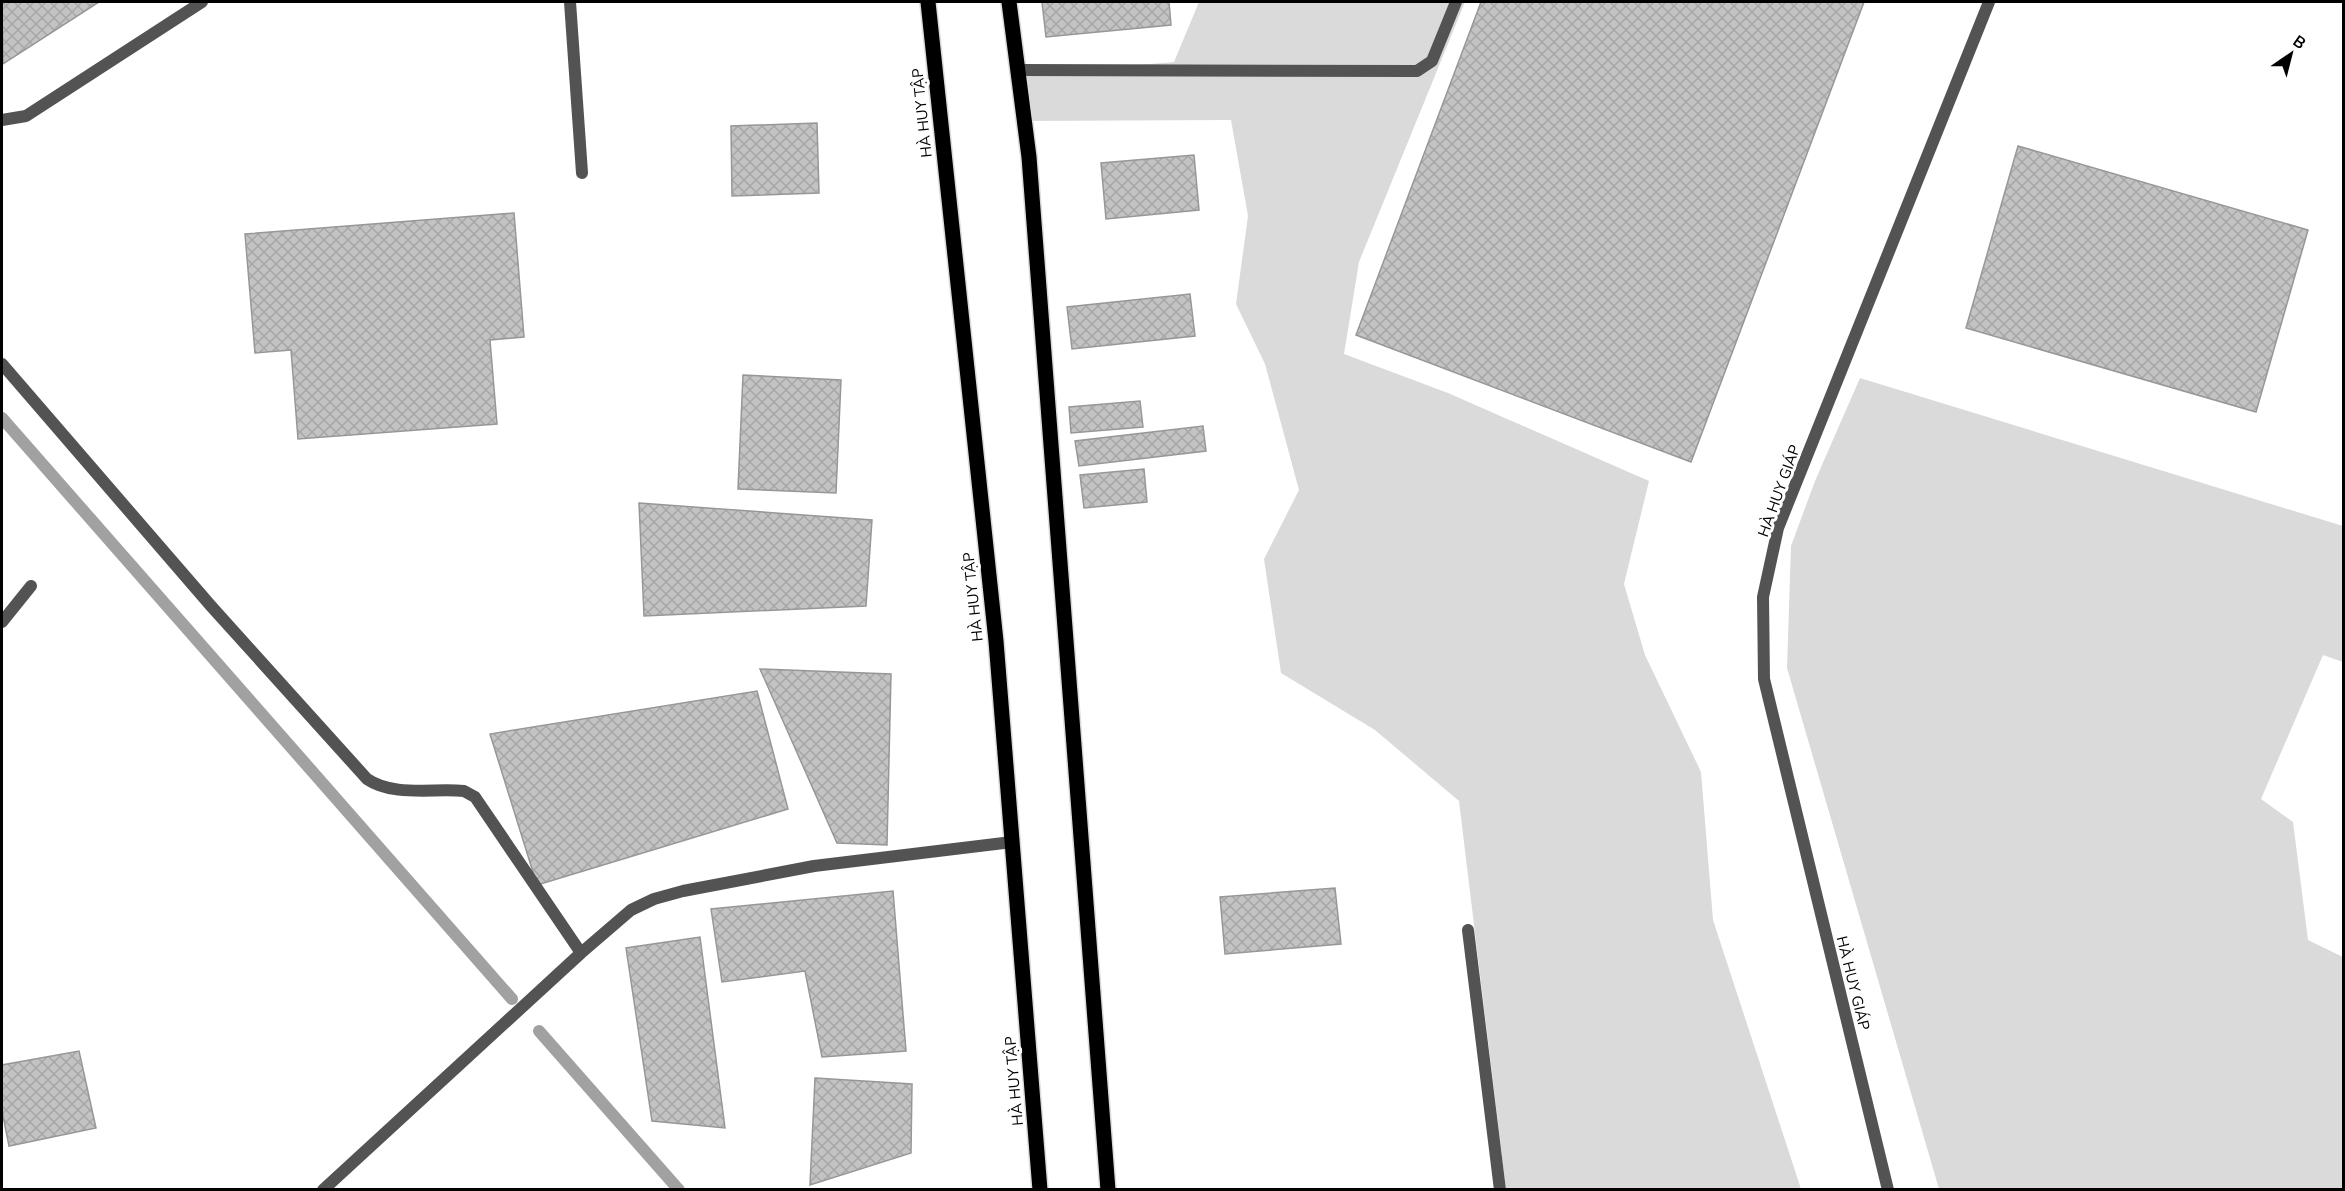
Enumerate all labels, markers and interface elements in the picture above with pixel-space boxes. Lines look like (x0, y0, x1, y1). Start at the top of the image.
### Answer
north arrow (2261, 24, 2321, 84)
text: B (2288, 30, 2310, 55)
street label: HÀ HUY TẬP (907, 67, 937, 159)
street label: HÀ HUY GIÁP (1753, 442, 1805, 540)
street label: HÀ HUY TẬP (958, 551, 988, 643)
street label: HÀ HUY GIÁP (1832, 934, 1874, 1033)
street label: HÀ HUY TẬP (1000, 1035, 1028, 1127)

